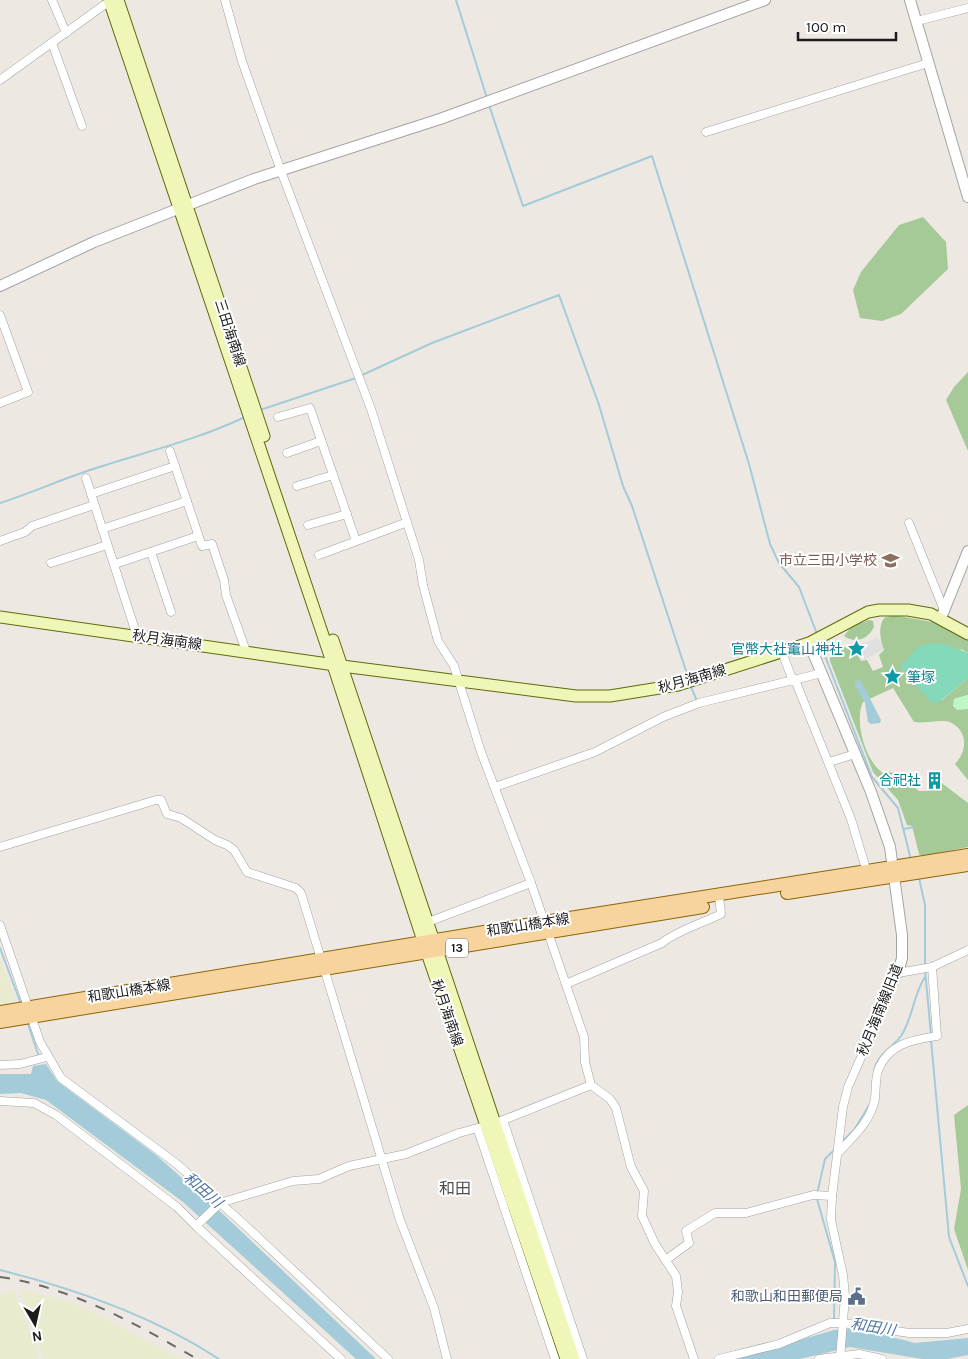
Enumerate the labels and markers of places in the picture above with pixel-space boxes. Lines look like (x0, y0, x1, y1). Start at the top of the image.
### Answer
school or university icon: 市立三田小学校 (881, 550, 901, 570)
place label: 市立三田小学校 (779, 552, 877, 569)
place icon: 官幣大社竃山神社 (847, 639, 867, 659)
place label: 官幣大社竃山神社 (731, 641, 843, 658)
place icon: 筆塚 (883, 667, 903, 687)
place label: 筆塚 (907, 669, 935, 686)
building icon: 合祀社 (925, 770, 945, 790)
place label: 合祀社 (879, 772, 921, 789)
public building icon: 和歌山和田郵便局 (847, 1286, 867, 1306)
place label: 和歌山和田郵便局 (731, 1288, 843, 1305)

